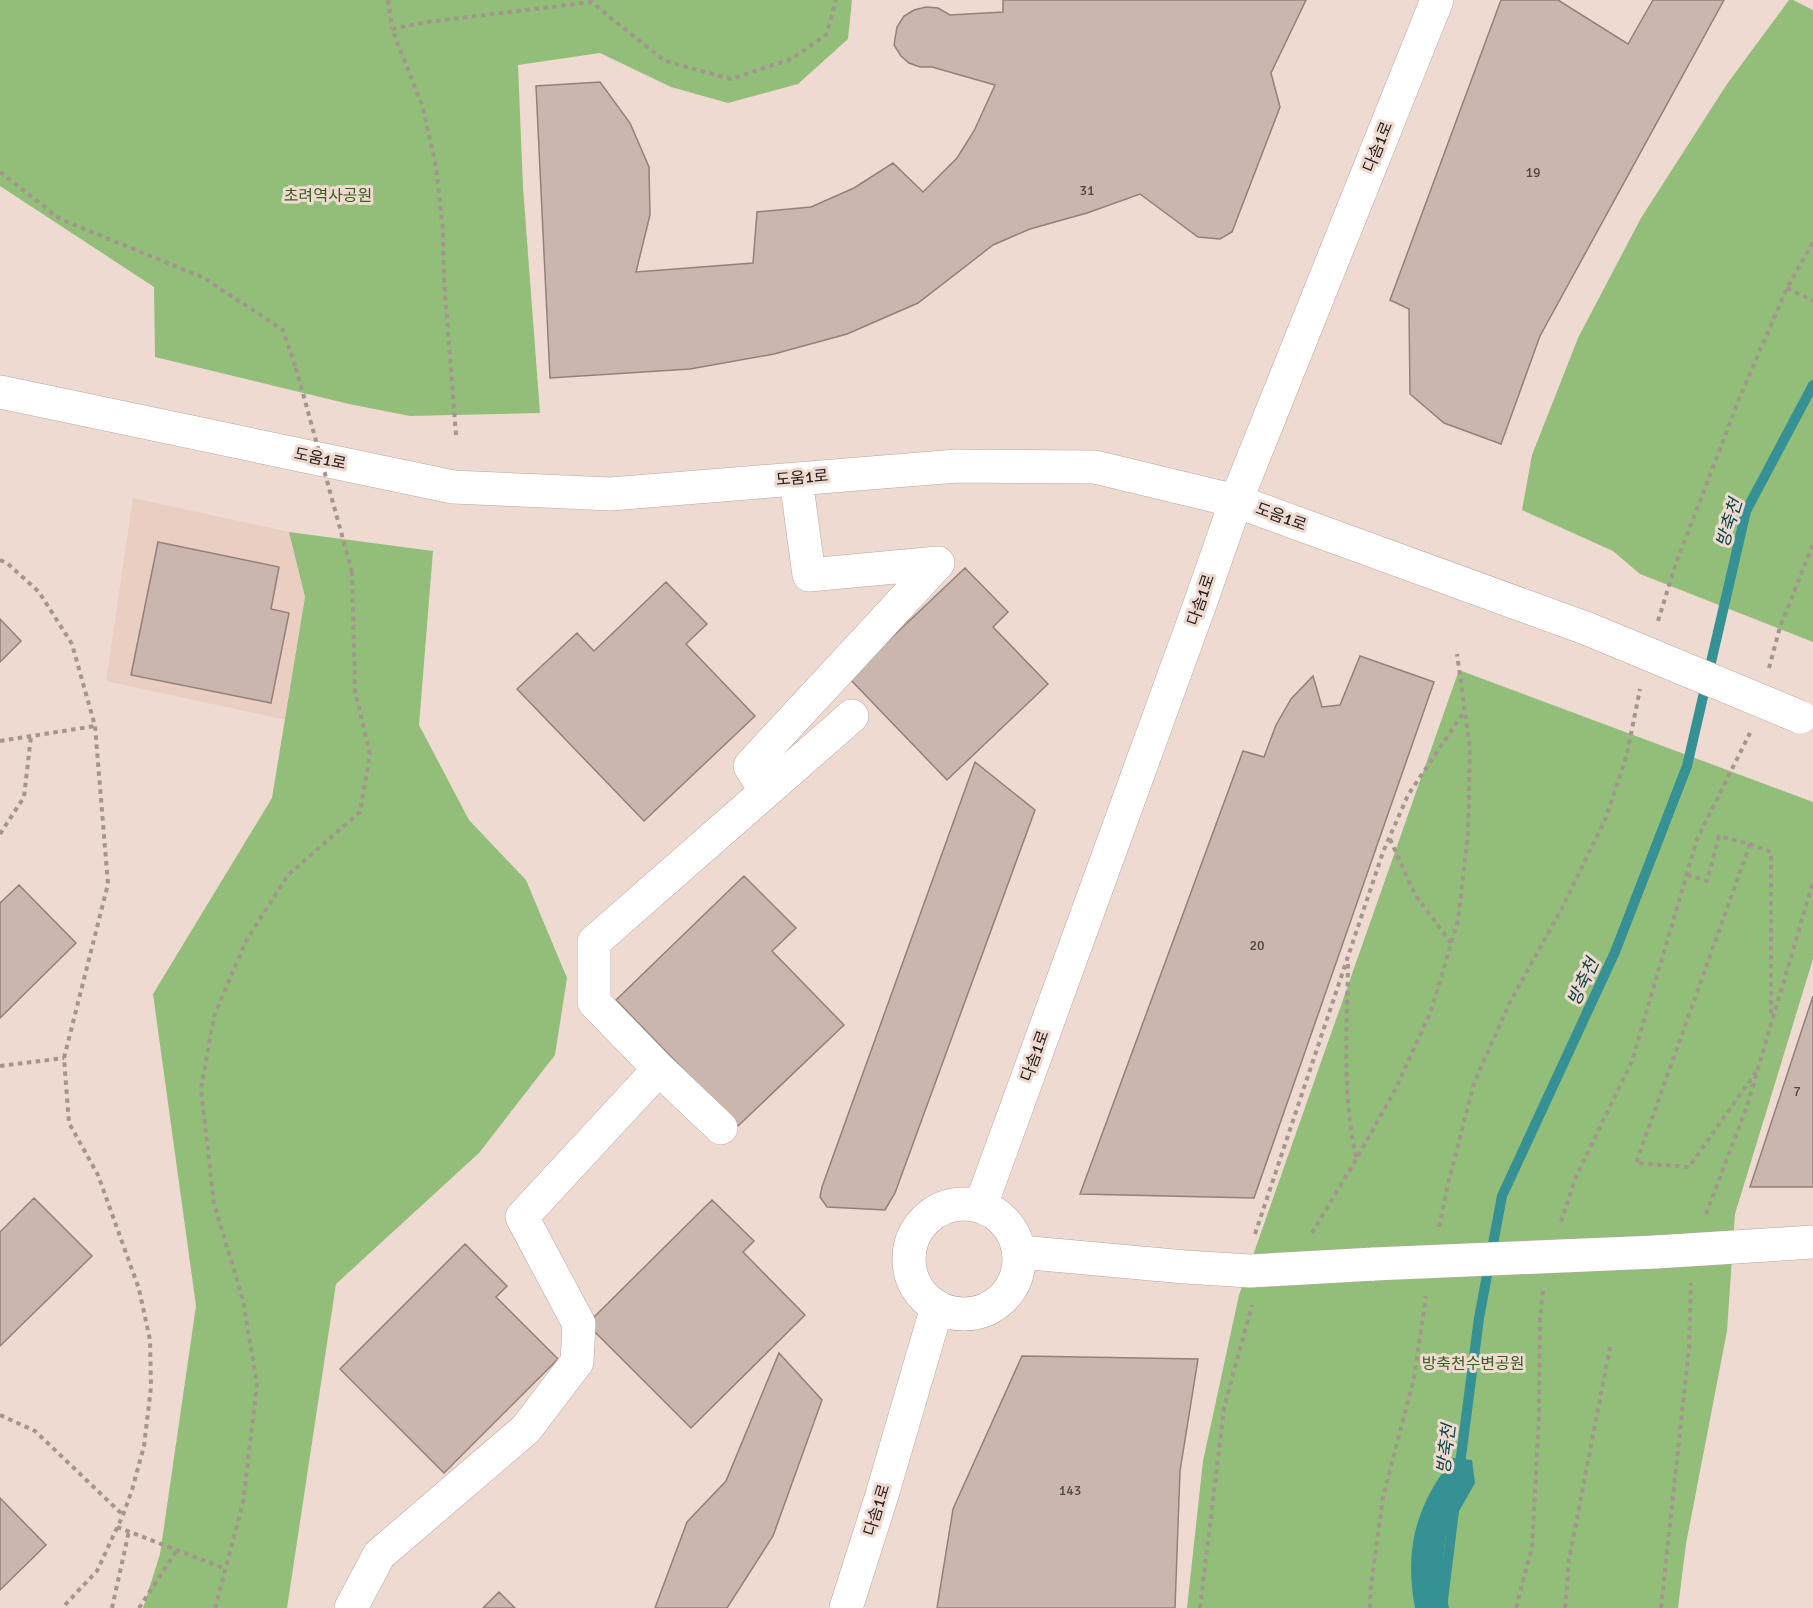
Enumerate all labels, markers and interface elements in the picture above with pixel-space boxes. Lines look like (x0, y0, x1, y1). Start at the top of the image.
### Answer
street label: 다솜1로 (1359, 119, 1397, 175)
house number: 19 (1525, 164, 1541, 181)
house number: 31 (1079, 182, 1095, 199)
park label: 초려역사공원 (284, 186, 372, 206)
street label: 도움1로 (292, 444, 348, 474)
street label: 도움1로 (775, 466, 829, 490)
water label: 방축천 (1711, 494, 1747, 550)
street label: 도움1로 (1253, 499, 1309, 536)
street label: 다솜1로 (1183, 572, 1219, 628)
house number: 20 (1249, 937, 1265, 954)
water label: 방축천 (1563, 953, 1604, 1009)
street label: 다솜1로 (1017, 1028, 1054, 1084)
house number: 7 (1793, 1083, 1801, 1100)
park label: 방축천수변공원 (1421, 1354, 1525, 1374)
water label: 방축천 (1432, 1421, 1460, 1475)
street label: 다솜1로 (860, 1482, 894, 1538)
house number: 143 (1059, 1482, 1081, 1499)

